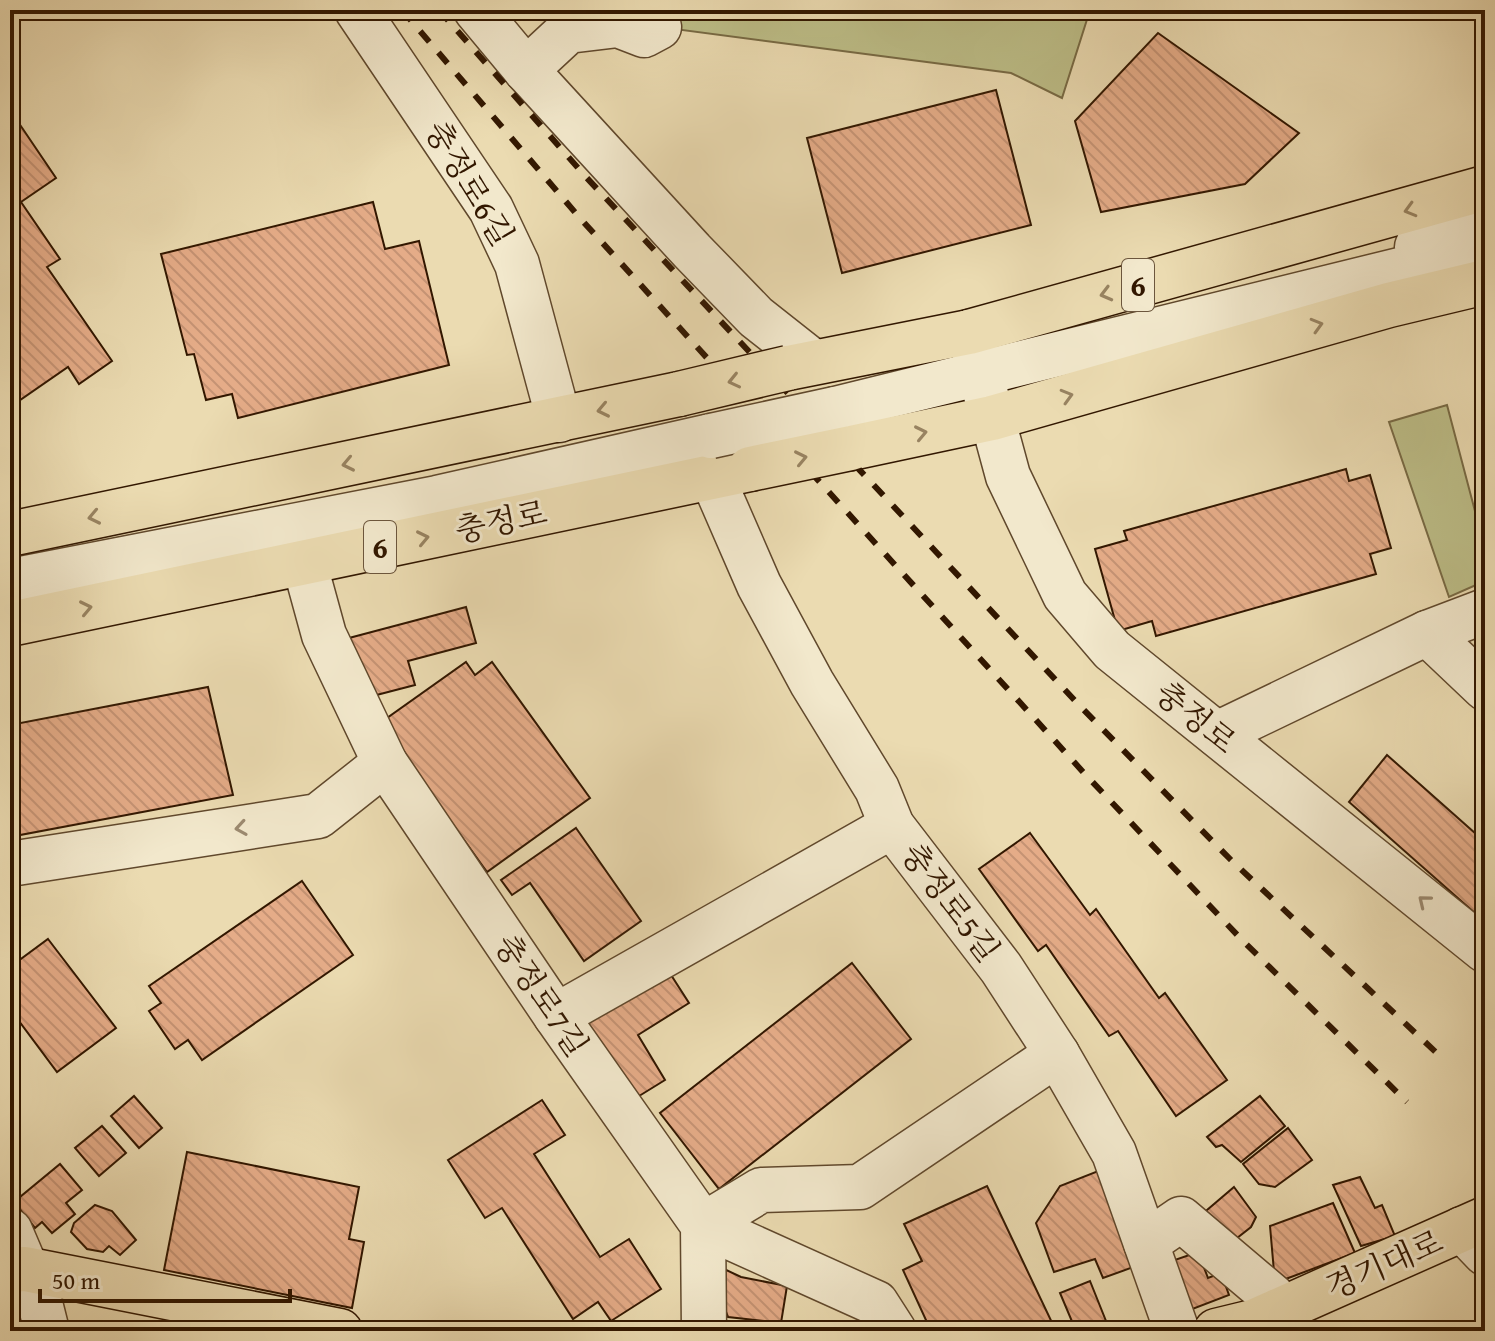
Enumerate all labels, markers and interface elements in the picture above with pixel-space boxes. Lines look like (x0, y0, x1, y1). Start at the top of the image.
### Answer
street label: 충정로6길 (414, 111, 526, 255)
one-way arrow (1404, 201, 1418, 217)
road number: 6 (1122, 259, 1154, 311)
one-way arrow (1099, 285, 1113, 301)
one-way arrow (1309, 318, 1323, 334)
one-way arrow (727, 372, 741, 389)
one-way arrow (1059, 389, 1073, 406)
one-way arrow (596, 401, 609, 418)
one-way arrow (914, 425, 928, 442)
one-way arrow (794, 451, 807, 468)
one-way arrow (342, 455, 355, 472)
street label: 충정로 (451, 488, 551, 554)
one-way arrow (87, 508, 101, 525)
road number: 6 (364, 521, 396, 573)
one-way arrow (416, 530, 430, 547)
one-way arrow (79, 600, 93, 617)
street label: 충정로 (1145, 670, 1247, 764)
one-way arrow (234, 819, 247, 836)
street label: 충정로5길 (890, 832, 1012, 972)
one-way arrow (1418, 897, 1433, 911)
street label: 충정로7길 (484, 924, 600, 1066)
street label: 경기대로 (1318, 1217, 1450, 1311)
scale bar (40, 1253, 290, 1303)
text: 50 m (52, 1263, 100, 1298)

